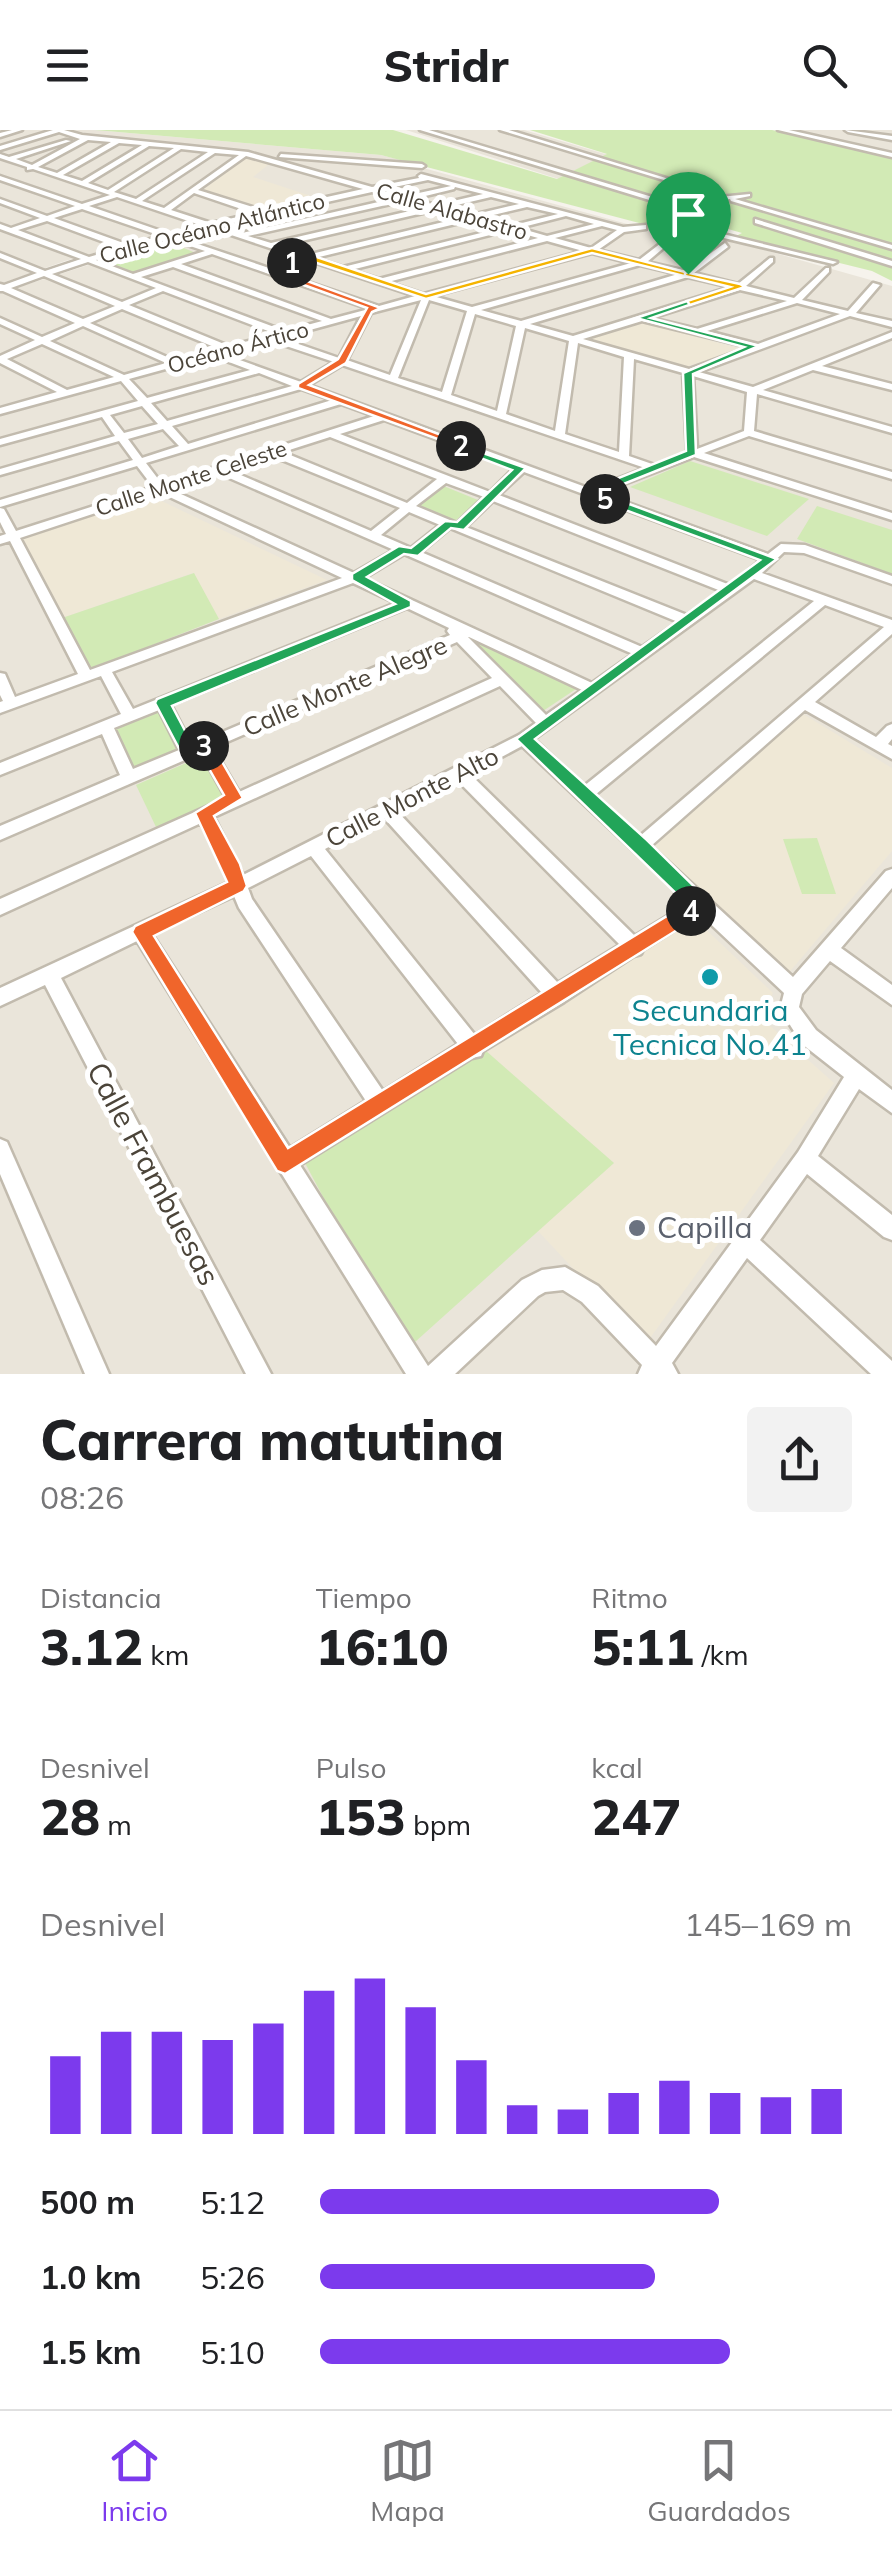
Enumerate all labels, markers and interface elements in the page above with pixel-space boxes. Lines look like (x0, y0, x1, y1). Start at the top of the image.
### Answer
text: Stridr (384, 37, 508, 93)
icon: menu (40, 38, 95, 93)
icon: search (797, 38, 852, 93)
pin (646, 172, 731, 275)
street label: Calle Alabastro (373, 176, 531, 246)
street label: Calle Océano Atlántico (96, 186, 328, 270)
icon: arrive (661, 187, 716, 242)
pin: 1 (267, 238, 317, 288)
text: 1 (284, 245, 300, 280)
street label: Océano Ártico (164, 315, 312, 379)
pin: 2 (436, 421, 486, 471)
text: 2 (453, 428, 469, 463)
street label: Calle Monte Celeste (92, 434, 290, 522)
pin: 5 (580, 474, 630, 524)
text: 5 (597, 481, 613, 516)
street label: Calle Monte Alegre (238, 629, 451, 742)
pin: 3 (179, 721, 229, 771)
text: 3 (196, 728, 212, 763)
street label: Calle Monte Alto (320, 740, 503, 854)
pin: 4 (666, 886, 716, 936)
text: 4 (683, 893, 699, 928)
marker: Secundaria Tecnica No.41 (699, 966, 721, 988)
place label: Secundaria Tecnica No.41 (613, 991, 807, 1063)
street label: Calle Frambuesas (79, 1055, 229, 1292)
place label: Capilla (657, 1208, 752, 1246)
marker: Capilla (626, 1217, 648, 1239)
text: Carrera matutina (40, 1405, 504, 1474)
button: share (747, 1407, 852, 1512)
text: 08:26 (40, 1477, 124, 1517)
text: Distancia (40, 1580, 162, 1615)
text: Tiempo (316, 1580, 412, 1615)
text: Ritmo (591, 1580, 668, 1615)
text: 3.12 (40, 1615, 143, 1678)
text: 16:10 (316, 1615, 449, 1678)
text: 5:11 (591, 1615, 694, 1678)
text: km (143, 1637, 189, 1672)
text: /km (694, 1637, 749, 1672)
text: Desnivel (40, 1750, 150, 1785)
text: Pulso (316, 1750, 386, 1785)
text: kcal (591, 1750, 643, 1785)
text: 28 (40, 1785, 100, 1848)
text: 153 (316, 1785, 406, 1848)
text: 247 (591, 1785, 681, 1848)
text: m (100, 1807, 132, 1842)
text: bpm (406, 1807, 471, 1842)
text: Desnivel (40, 1904, 165, 1944)
text: 145–169 m (684, 1904, 852, 1944)
text: 500 m (40, 2182, 135, 2222)
text: 5:12 (200, 2182, 265, 2222)
text: 1.0 km (40, 2257, 142, 2297)
text: 5:26 (200, 2257, 265, 2297)
text: 1.5 km (40, 2332, 142, 2372)
text: 5:10 (200, 2332, 265, 2372)
tab: Inicio (101, 2433, 168, 2528)
tab: Mapa (370, 2433, 445, 2528)
tab: Guardados (647, 2433, 791, 2528)

